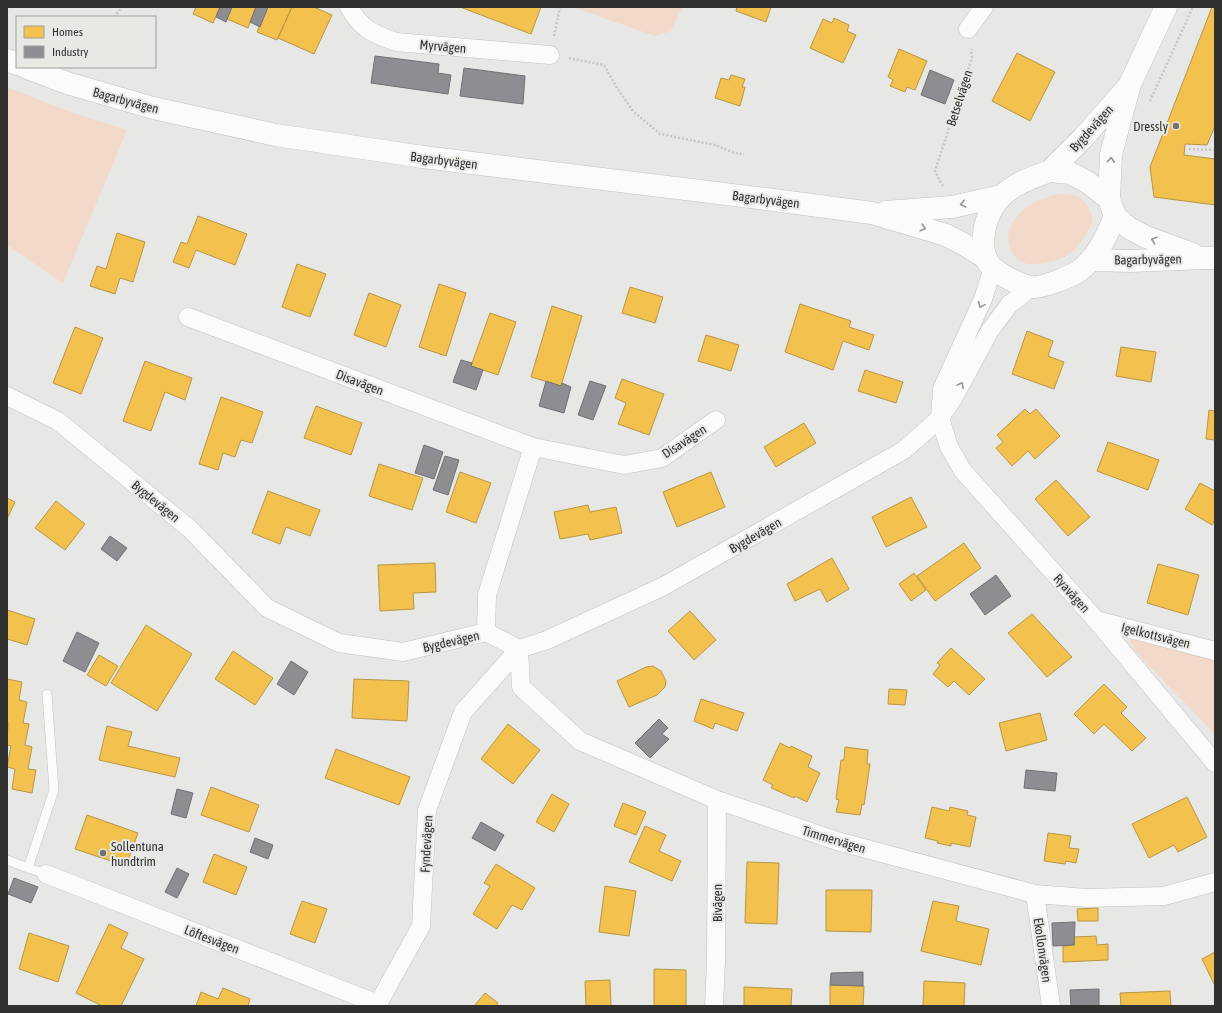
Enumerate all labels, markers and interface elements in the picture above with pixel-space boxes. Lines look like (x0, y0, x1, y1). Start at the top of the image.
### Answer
legend (16, 16, 156, 68)
text: Homes (52, 25, 83, 39)
street label: Myrvägen (419, 37, 467, 56)
text: Industry (52, 45, 89, 59)
street label: Betselvägen (943, 68, 976, 128)
street label: Bagarbyvägen (91, 84, 160, 116)
street label: Bygdevägen (1067, 102, 1116, 155)
place label: Dressly (1133, 119, 1169, 134)
marker: Dressly (1171, 121, 1181, 131)
street label: Bagarbyvägen (409, 149, 478, 172)
one-way arrow (1107, 157, 1116, 163)
street label: Bagarbyvägen (731, 188, 800, 211)
one-way arrow (960, 200, 966, 208)
one-way arrow (919, 223, 926, 232)
one-way arrow (1151, 237, 1158, 245)
street label: Bagarbyvägen (1114, 251, 1182, 268)
one-way arrow (978, 301, 986, 308)
street label: Disavägen (334, 367, 386, 398)
one-way arrow (956, 382, 963, 389)
street label: Disavägen (659, 422, 709, 461)
street label: Bygdevägen (129, 477, 183, 525)
street label: Bygdevägen (727, 515, 784, 556)
street label: Ryavägen (1050, 571, 1093, 616)
street label: Igelkottsvägen (1120, 620, 1192, 651)
street label: Bygdevägen (421, 628, 481, 655)
street label: Fyndevägen (418, 815, 435, 873)
street label: Timmervägen (800, 823, 867, 856)
place label: Sollentuna hundtrim (111, 839, 164, 869)
marker: Sollentuna hundtrim (98, 848, 108, 858)
street label: Bivägen (710, 884, 725, 922)
street label: Ekollonvägen (1031, 917, 1054, 983)
street label: Löftesvägen (182, 922, 241, 957)

